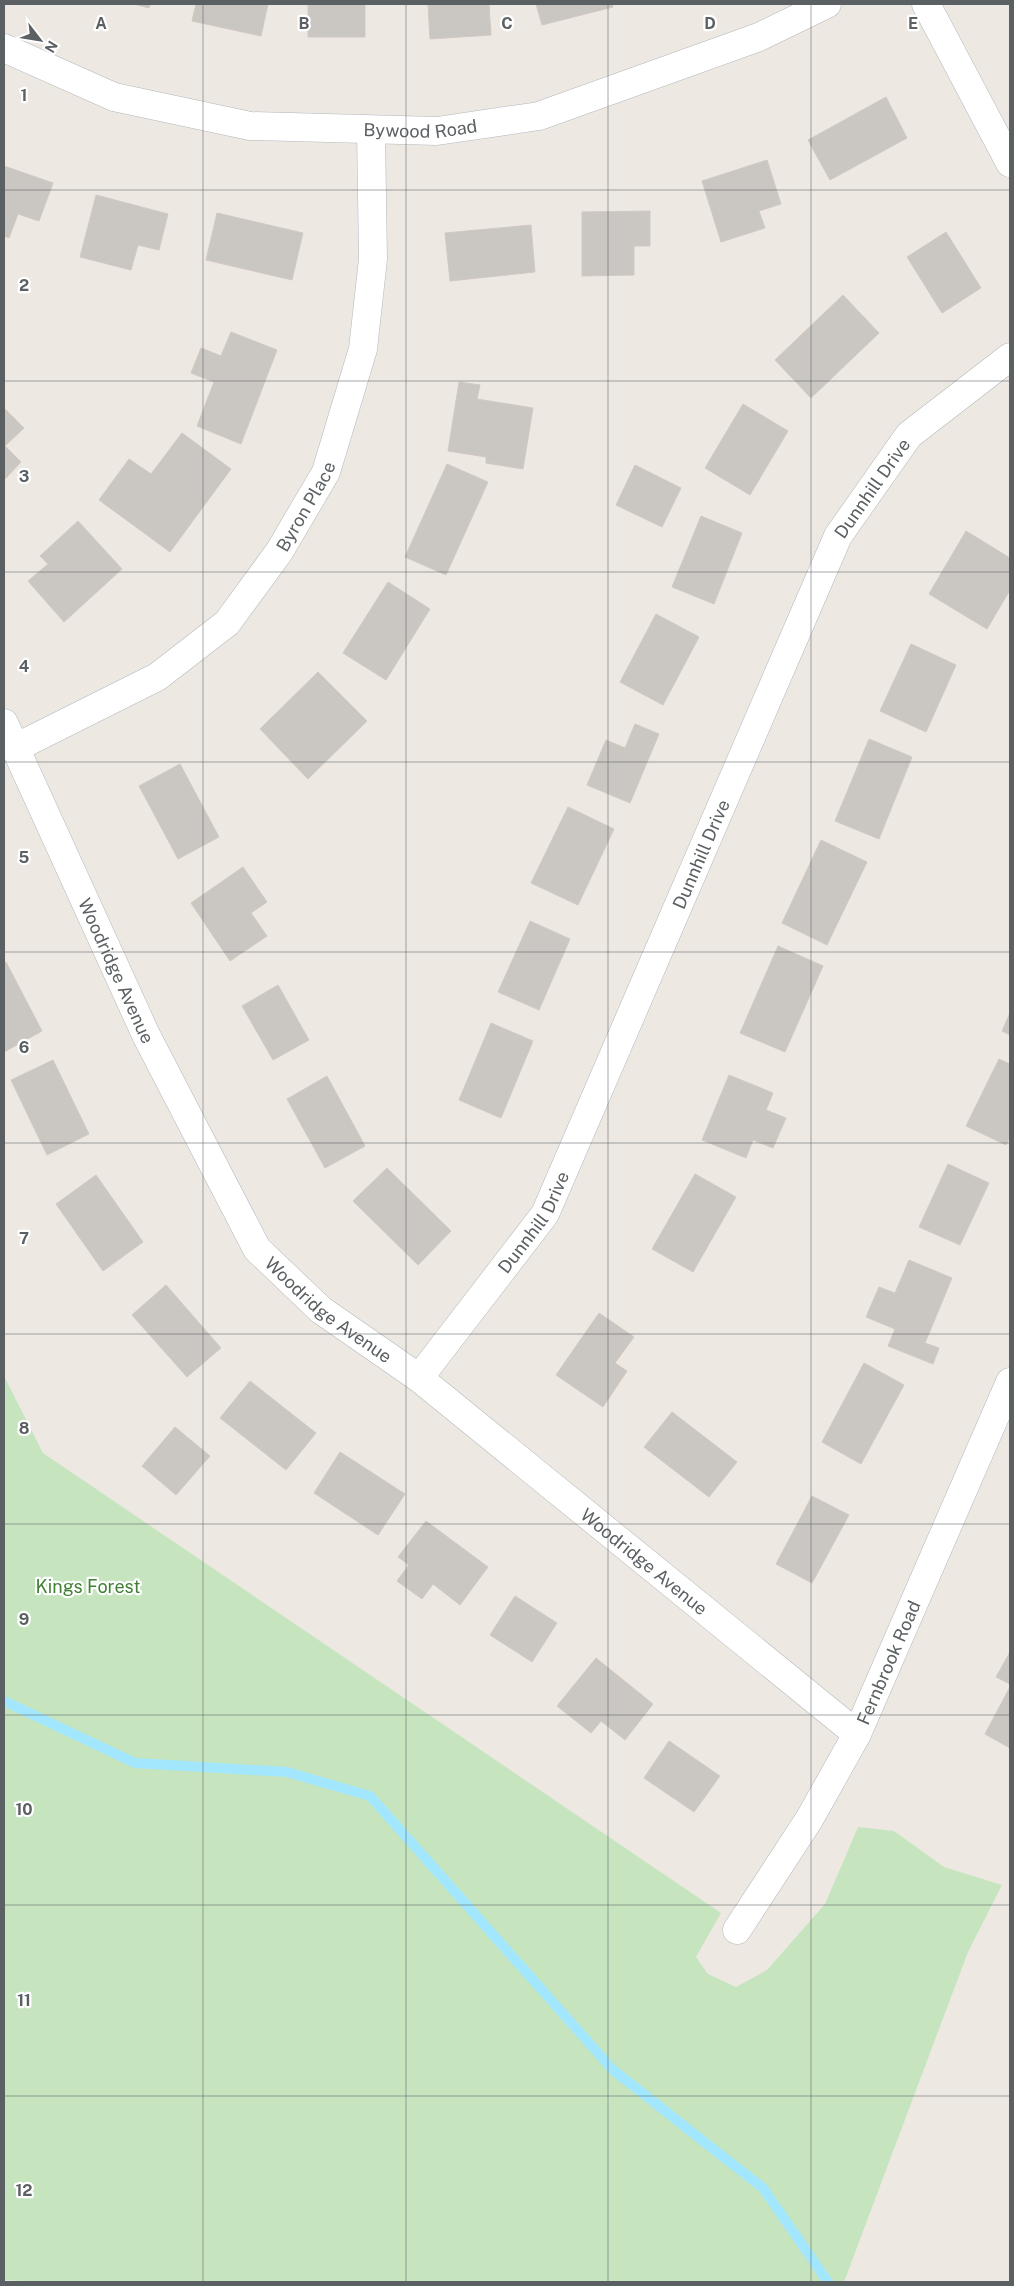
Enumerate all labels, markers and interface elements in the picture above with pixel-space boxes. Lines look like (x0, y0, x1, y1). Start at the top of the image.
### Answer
text: A (95, 14, 107, 33)
text: B (299, 14, 310, 33)
text: C (501, 14, 513, 33)
text: D (704, 14, 716, 33)
text: E (908, 14, 918, 33)
north arrow (15, 15, 65, 65)
text: N (41, 38, 61, 56)
text: 1 (21, 86, 27, 105)
street label: Bywood Road (363, 115, 478, 142)
text: 2 (19, 276, 29, 295)
street label: Dunnhill Drive (829, 434, 914, 542)
street label: Byron Place (271, 459, 339, 555)
text: 3 (19, 467, 29, 486)
text: 4 (19, 657, 30, 676)
street label: Dunnhill Drive (668, 796, 733, 912)
text: 5 (19, 848, 30, 867)
street label: Woodridge Avenue (75, 895, 159, 1047)
text: 6 (19, 1038, 29, 1057)
street label: Dunnhill Drive (493, 1168, 573, 1277)
text: 7 (19, 1229, 29, 1248)
street label: Woodridge Avenue (261, 1252, 396, 1367)
text: 8 (19, 1419, 30, 1438)
street label: Woodridge Avenue (577, 1504, 712, 1619)
park label: Kings Forest (35, 1576, 141, 1597)
street label: Fernbrook Road (852, 1597, 924, 1728)
text: 9 (19, 1610, 29, 1629)
text: 10 (15, 1800, 33, 1819)
text: 11 (17, 1991, 31, 2010)
text: 12 (15, 2181, 33, 2200)

